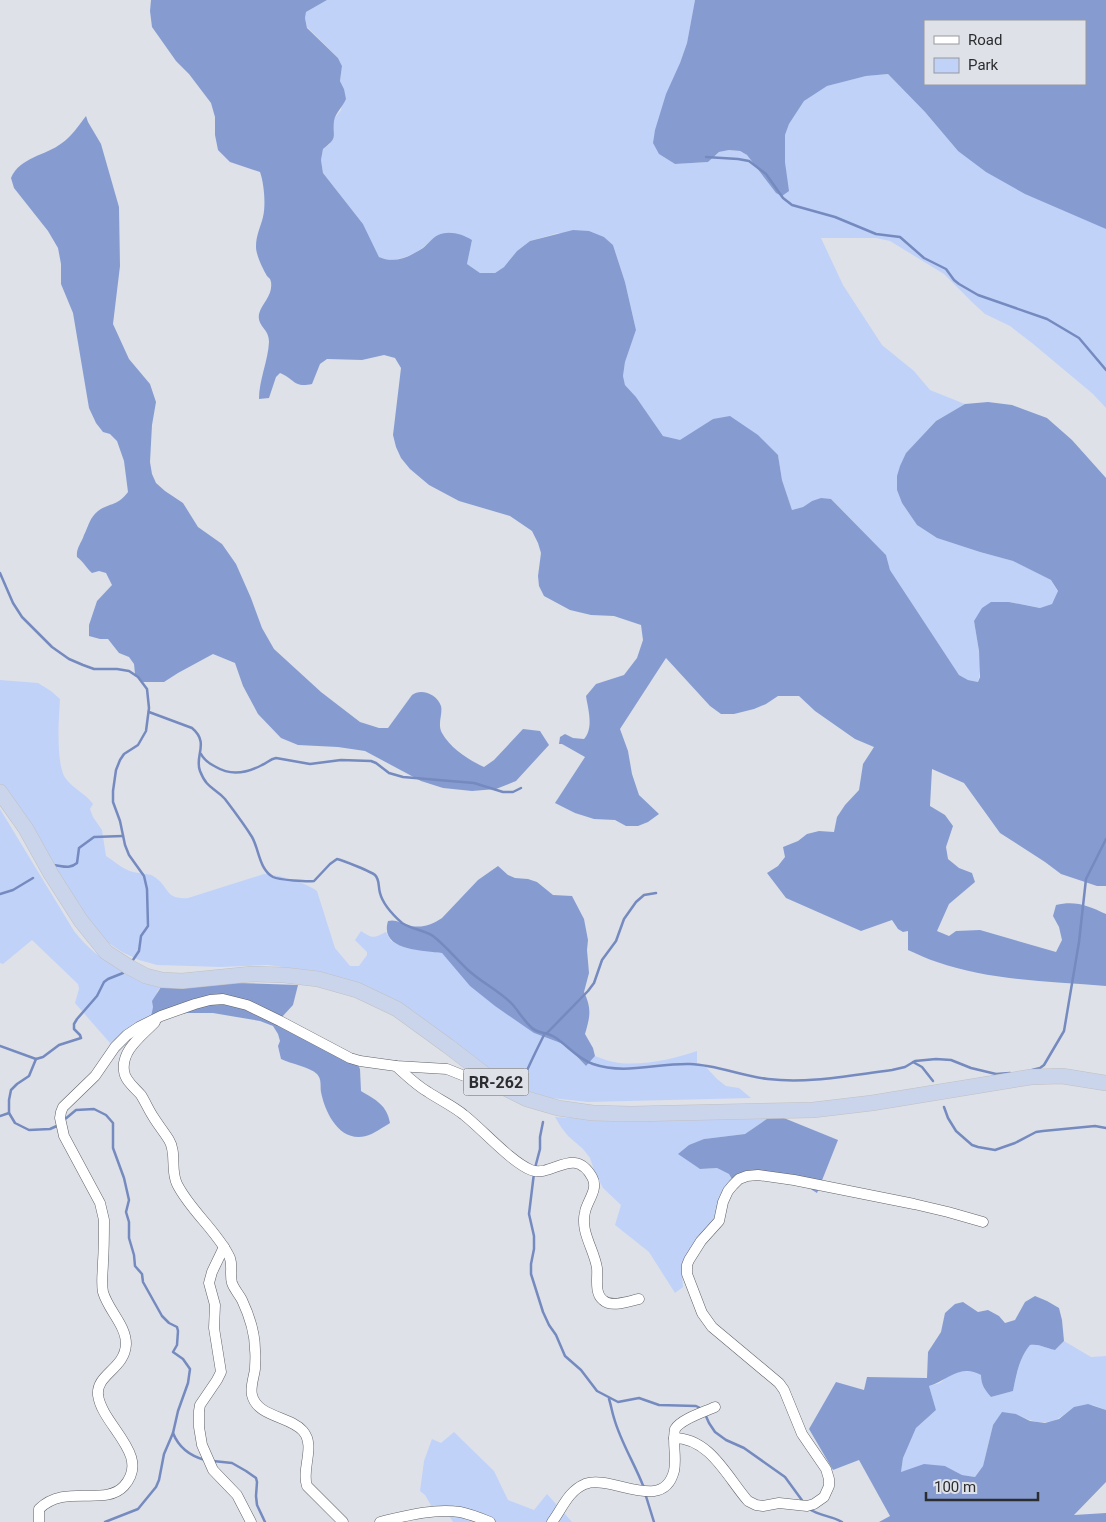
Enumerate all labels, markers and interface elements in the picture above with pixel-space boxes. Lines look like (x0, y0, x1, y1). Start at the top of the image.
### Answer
legend (924, 20, 1086, 85)
text: Road (968, 31, 1002, 49)
text: Park (968, 56, 999, 74)
road number: BR-262 (464, 1068, 528, 1096)
scale bar (926, 1470, 1038, 1502)
text: 100 m (934, 1478, 976, 1496)

